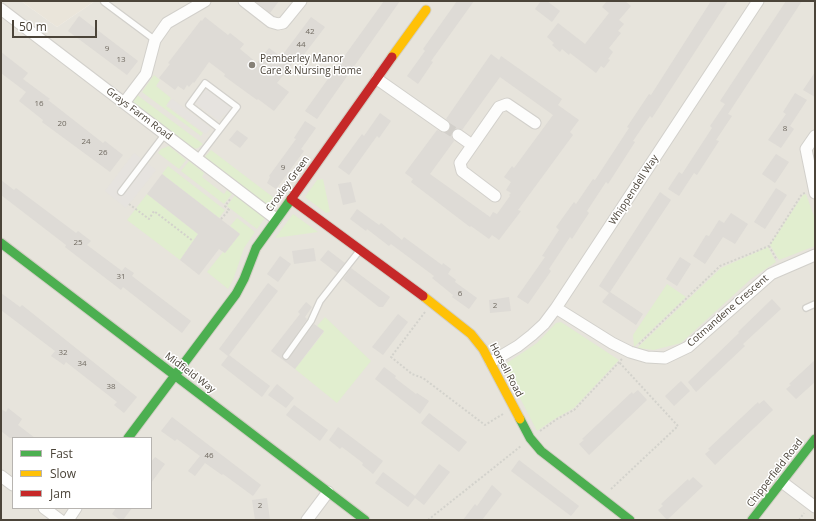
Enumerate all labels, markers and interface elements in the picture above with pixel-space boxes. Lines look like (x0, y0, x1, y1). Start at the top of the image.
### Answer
scale bar (14, 12, 99, 38)
text: 50 m (19, 18, 47, 35)
house number: 42 (305, 27, 315, 37)
house number: 44 (296, 40, 306, 50)
house number: 9 (105, 44, 109, 54)
place label: Pemberley Manor Care & Nursing Home (260, 53, 361, 76)
house number: 13 (116, 55, 126, 65)
marker: Pemberley Manor Care & Nursing Home (247, 60, 257, 70)
street label: Grays Farm Road (104, 85, 174, 143)
house number: 16 (34, 99, 44, 109)
house number: 20 (57, 119, 67, 129)
house number: 8 (783, 124, 787, 134)
house number: 24 (81, 137, 91, 147)
house number: 26 (98, 148, 108, 158)
street label: Whippendell Way (607, 153, 661, 227)
street label: Croxley Green (264, 154, 312, 214)
house number: 9 (281, 163, 285, 173)
house number: 25 (73, 238, 83, 248)
house number: 31 (116, 272, 126, 282)
street label: Cotmandene Crescent (685, 272, 771, 350)
house number: 6 (458, 289, 462, 299)
house number: 2 (493, 301, 497, 311)
street label: Horsell Road (487, 341, 525, 399)
house number: 32 (58, 348, 68, 358)
street label: Midfield Way (162, 350, 218, 396)
house number: 34 (77, 359, 87, 369)
house number: 38 (106, 382, 116, 392)
street label: Chipperfield Road (745, 436, 805, 510)
legend (12, 437, 152, 509)
text: Fast (50, 445, 73, 462)
house number: 46 (204, 451, 214, 461)
text: Slow (50, 465, 76, 482)
text: Jam (50, 485, 71, 502)
house number: 2 (258, 501, 262, 511)

